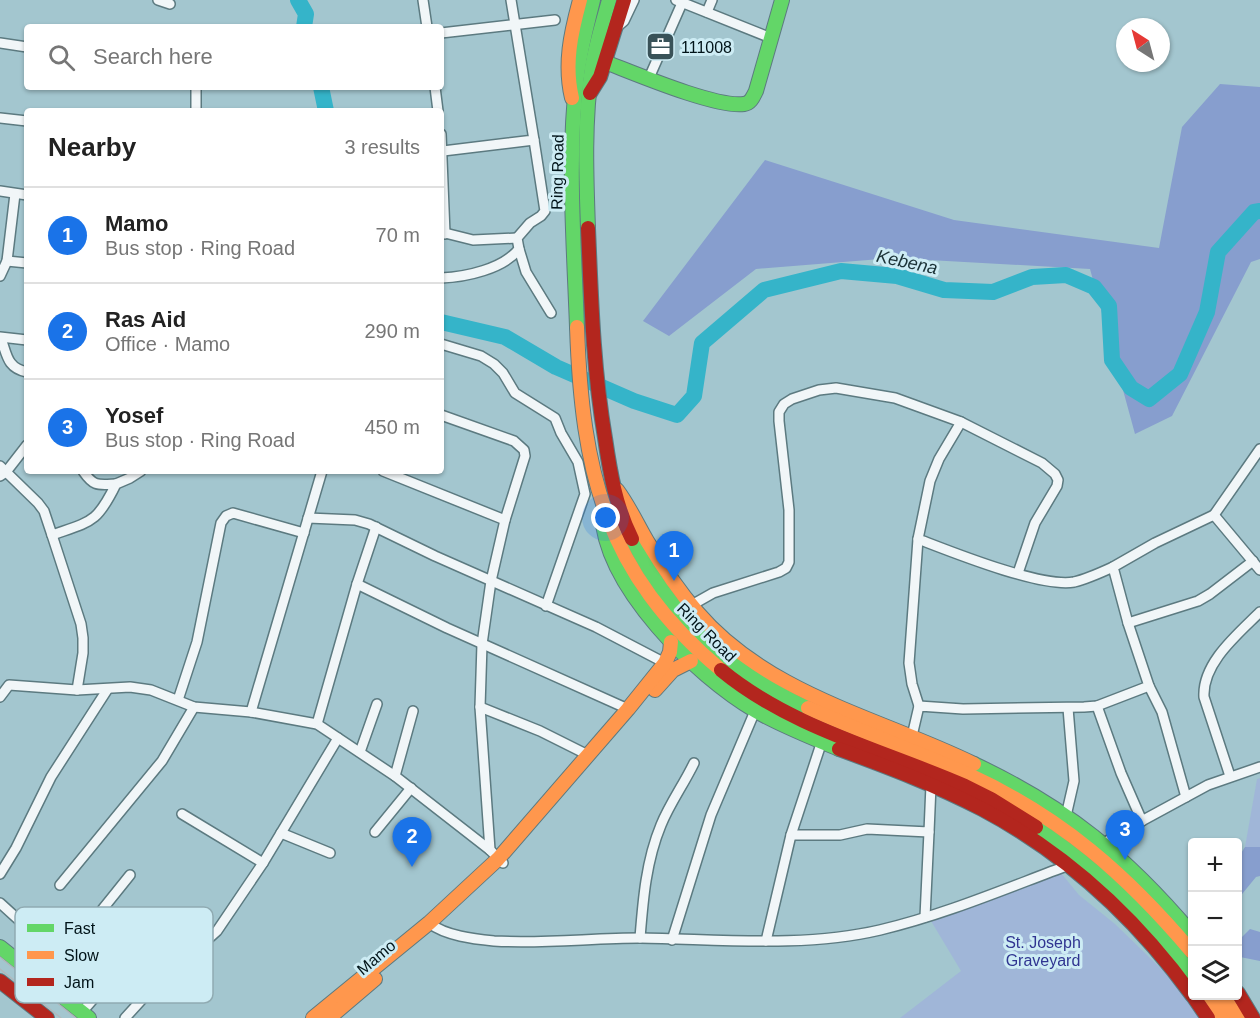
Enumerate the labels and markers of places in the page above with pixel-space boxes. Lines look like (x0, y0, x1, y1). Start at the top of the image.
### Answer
office icon: 111008 (644, 31, 676, 63)
place label: 111008 (681, 39, 732, 56)
pin: 1 (654, 532, 694, 581)
pin: 3 (1106, 810, 1144, 860)
pin: 2 (392, 818, 432, 867)

